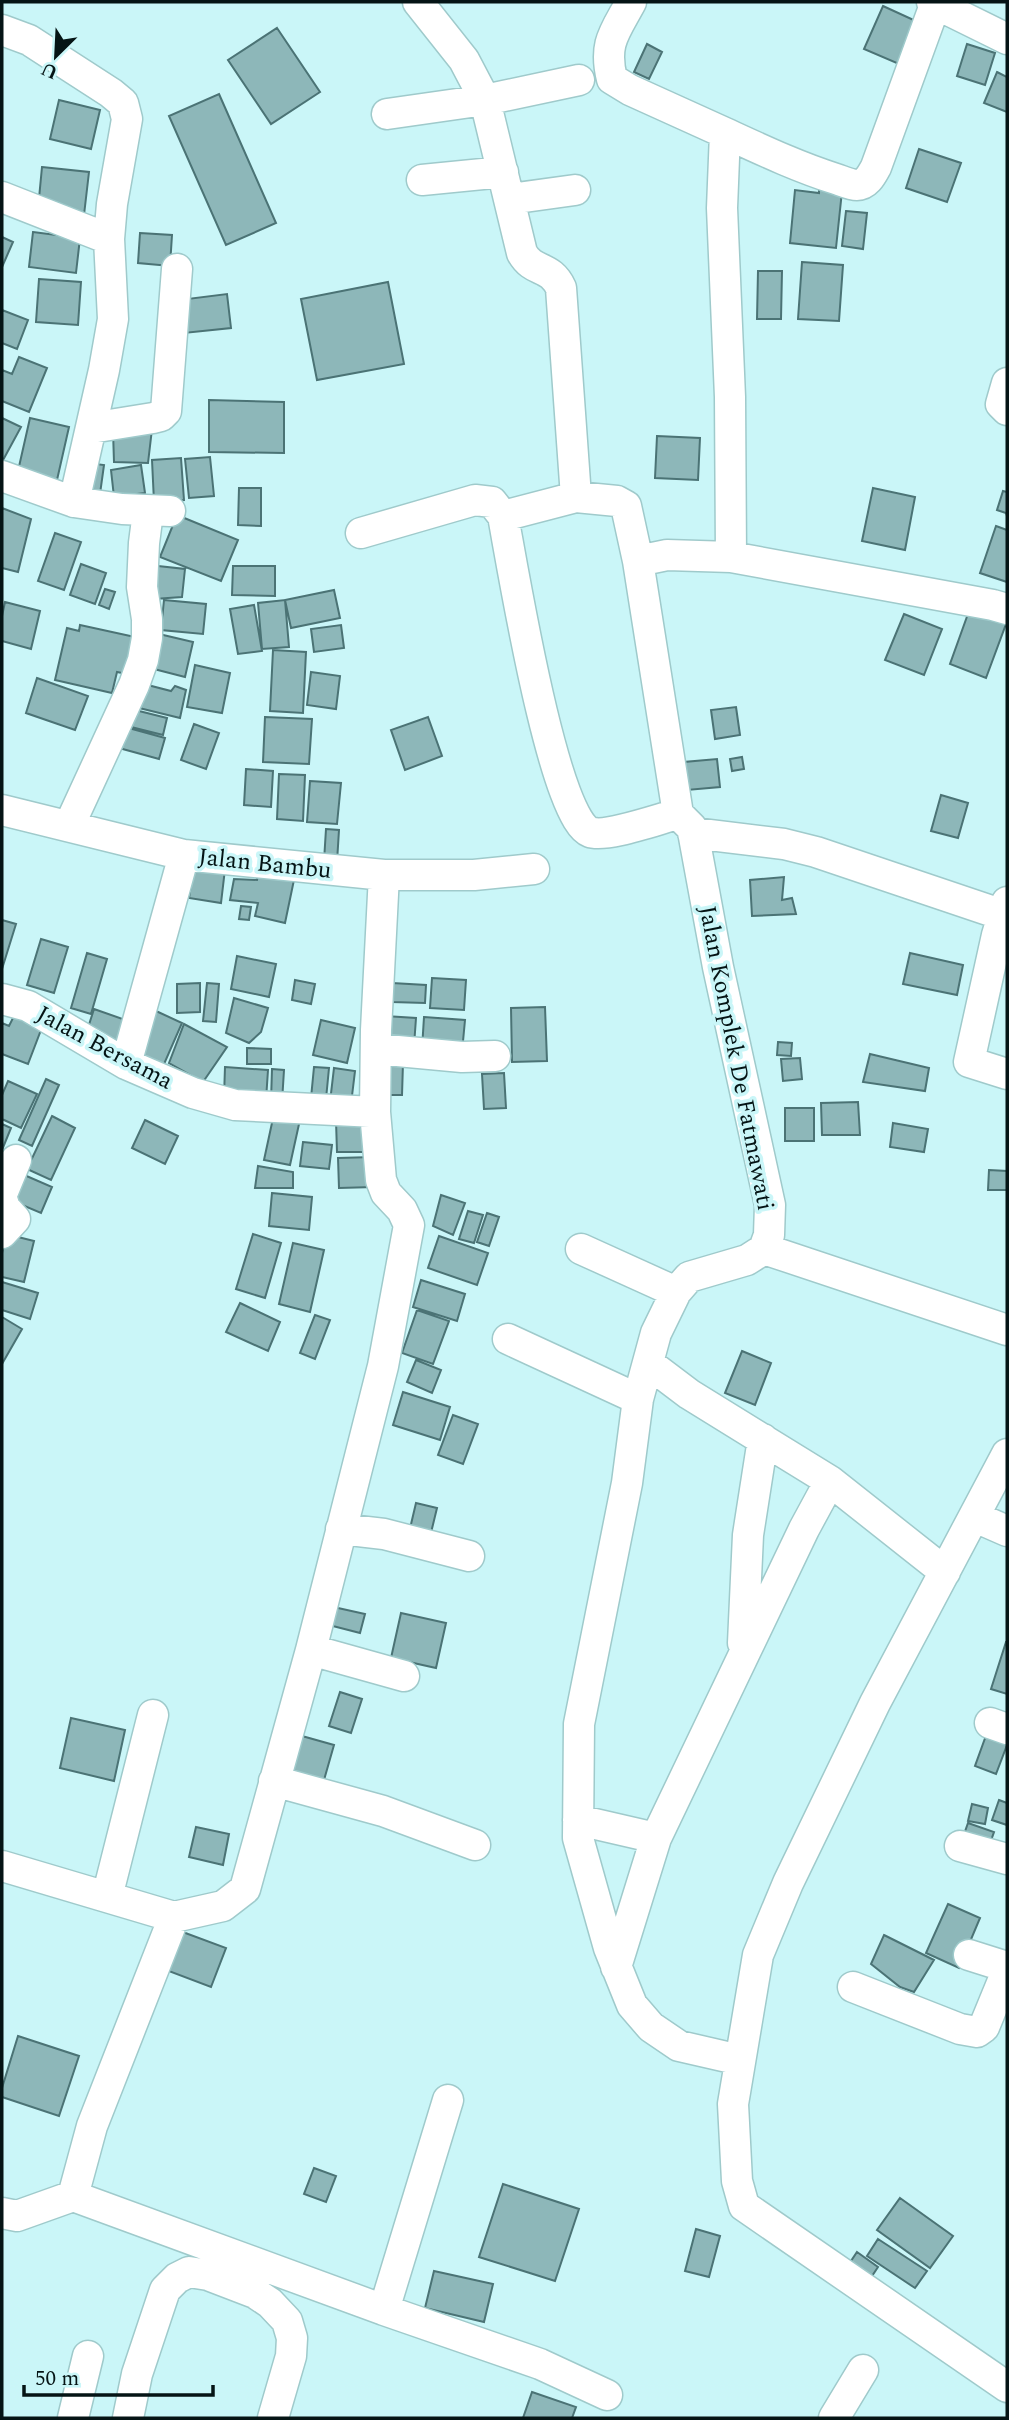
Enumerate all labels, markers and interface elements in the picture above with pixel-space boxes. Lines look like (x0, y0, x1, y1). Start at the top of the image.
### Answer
north arrow (21, 21, 91, 91)
text: U (36, 54, 63, 87)
street label: Jalan Bambu (196, 839, 333, 889)
street label: Jalan Komplek De Fatmawati (689, 903, 783, 1214)
street label: Jalan Bersama (30, 997, 180, 1099)
scale bar (24, 2354, 214, 2398)
text: 50 m (35, 2363, 79, 2395)

